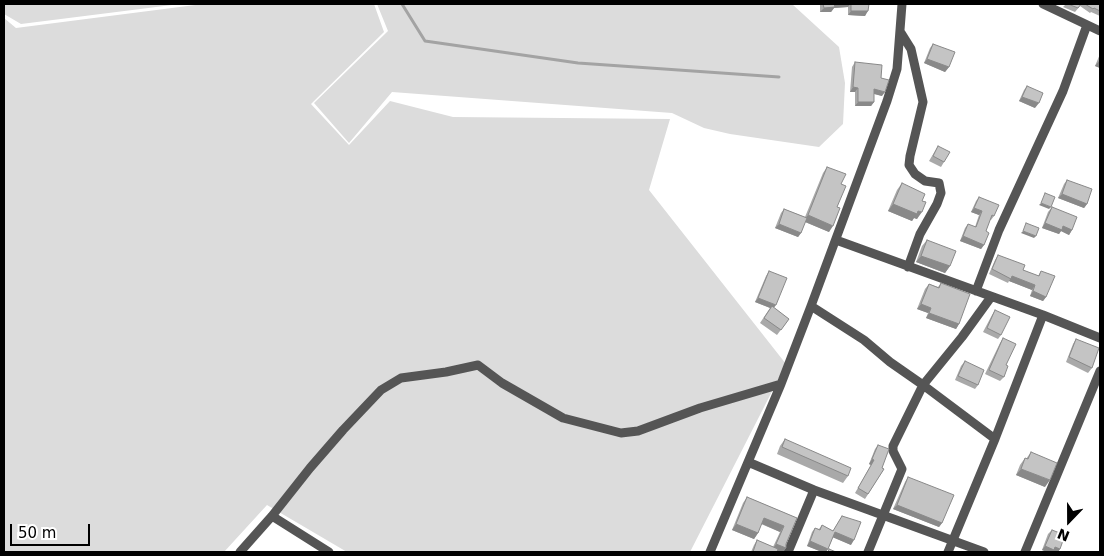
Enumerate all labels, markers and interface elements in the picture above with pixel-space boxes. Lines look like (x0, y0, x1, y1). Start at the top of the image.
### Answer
north arrow (1044, 496, 1094, 546)
scale bar (12, 514, 92, 546)
text: 50 m (18, 524, 56, 542)
text: N (1055, 525, 1072, 545)

